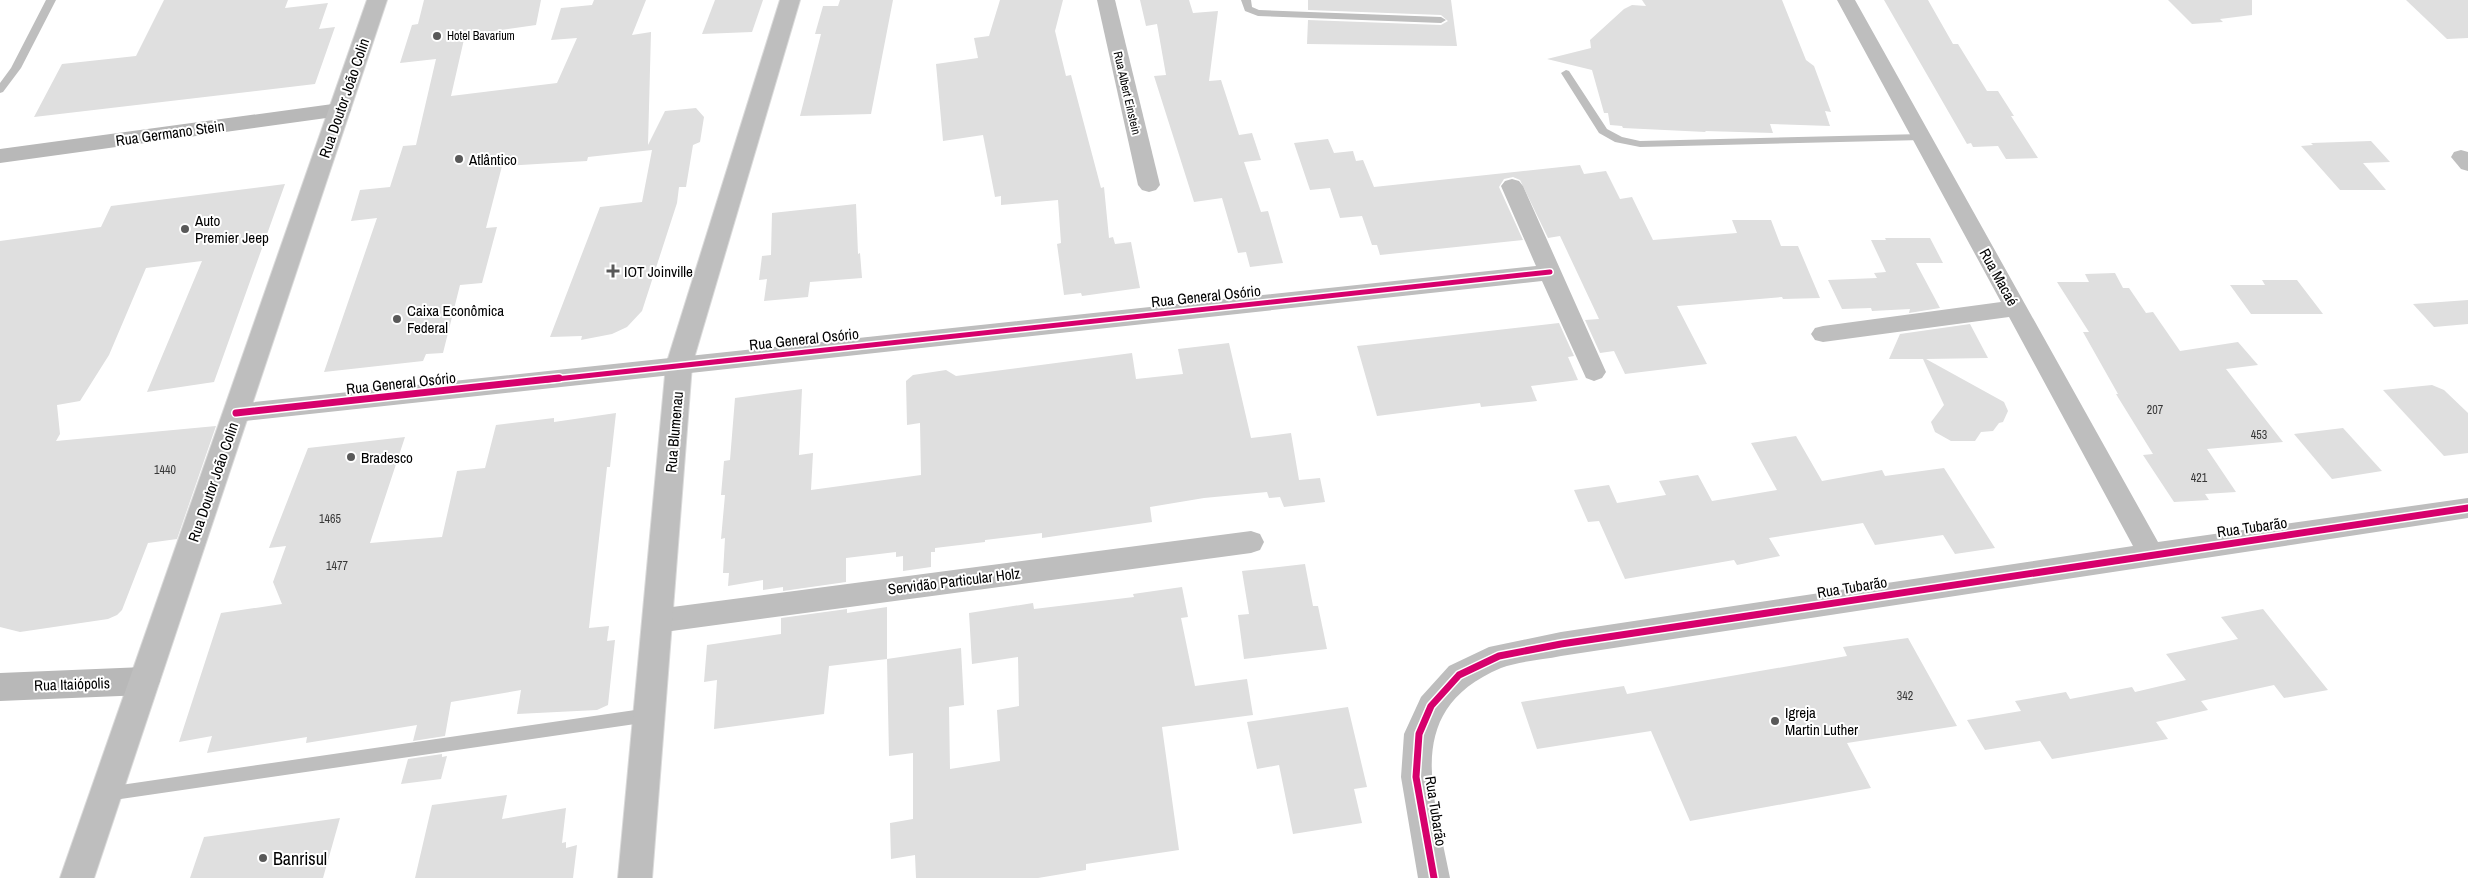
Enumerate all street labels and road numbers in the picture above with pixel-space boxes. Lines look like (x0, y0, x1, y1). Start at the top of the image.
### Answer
street label: Rua Doutor João Colin (314, 35, 374, 161)
street label: Rua Albert Einstein (1110, 50, 1144, 136)
street label: Rua Germano Stein (114, 115, 226, 151)
street label: Rua Macaé (1975, 244, 2024, 310)
street label: Rua General Osório (1150, 280, 1262, 312)
street label: Rua General Osório (748, 323, 860, 355)
street label: Rua General Osório (345, 367, 457, 399)
street label: Rua Blumenau (660, 391, 688, 473)
street label: Rua Doutor João Colin (183, 419, 243, 545)
street label: Rua Tubarão (2216, 512, 2289, 542)
street label: Servidão Particular Holz (887, 562, 1021, 600)
street label: Rua Tubarão (1816, 571, 1889, 603)
street label: Rua Itaiópolis (34, 672, 110, 696)
street label: Rua Tubarão (1420, 775, 1452, 848)

